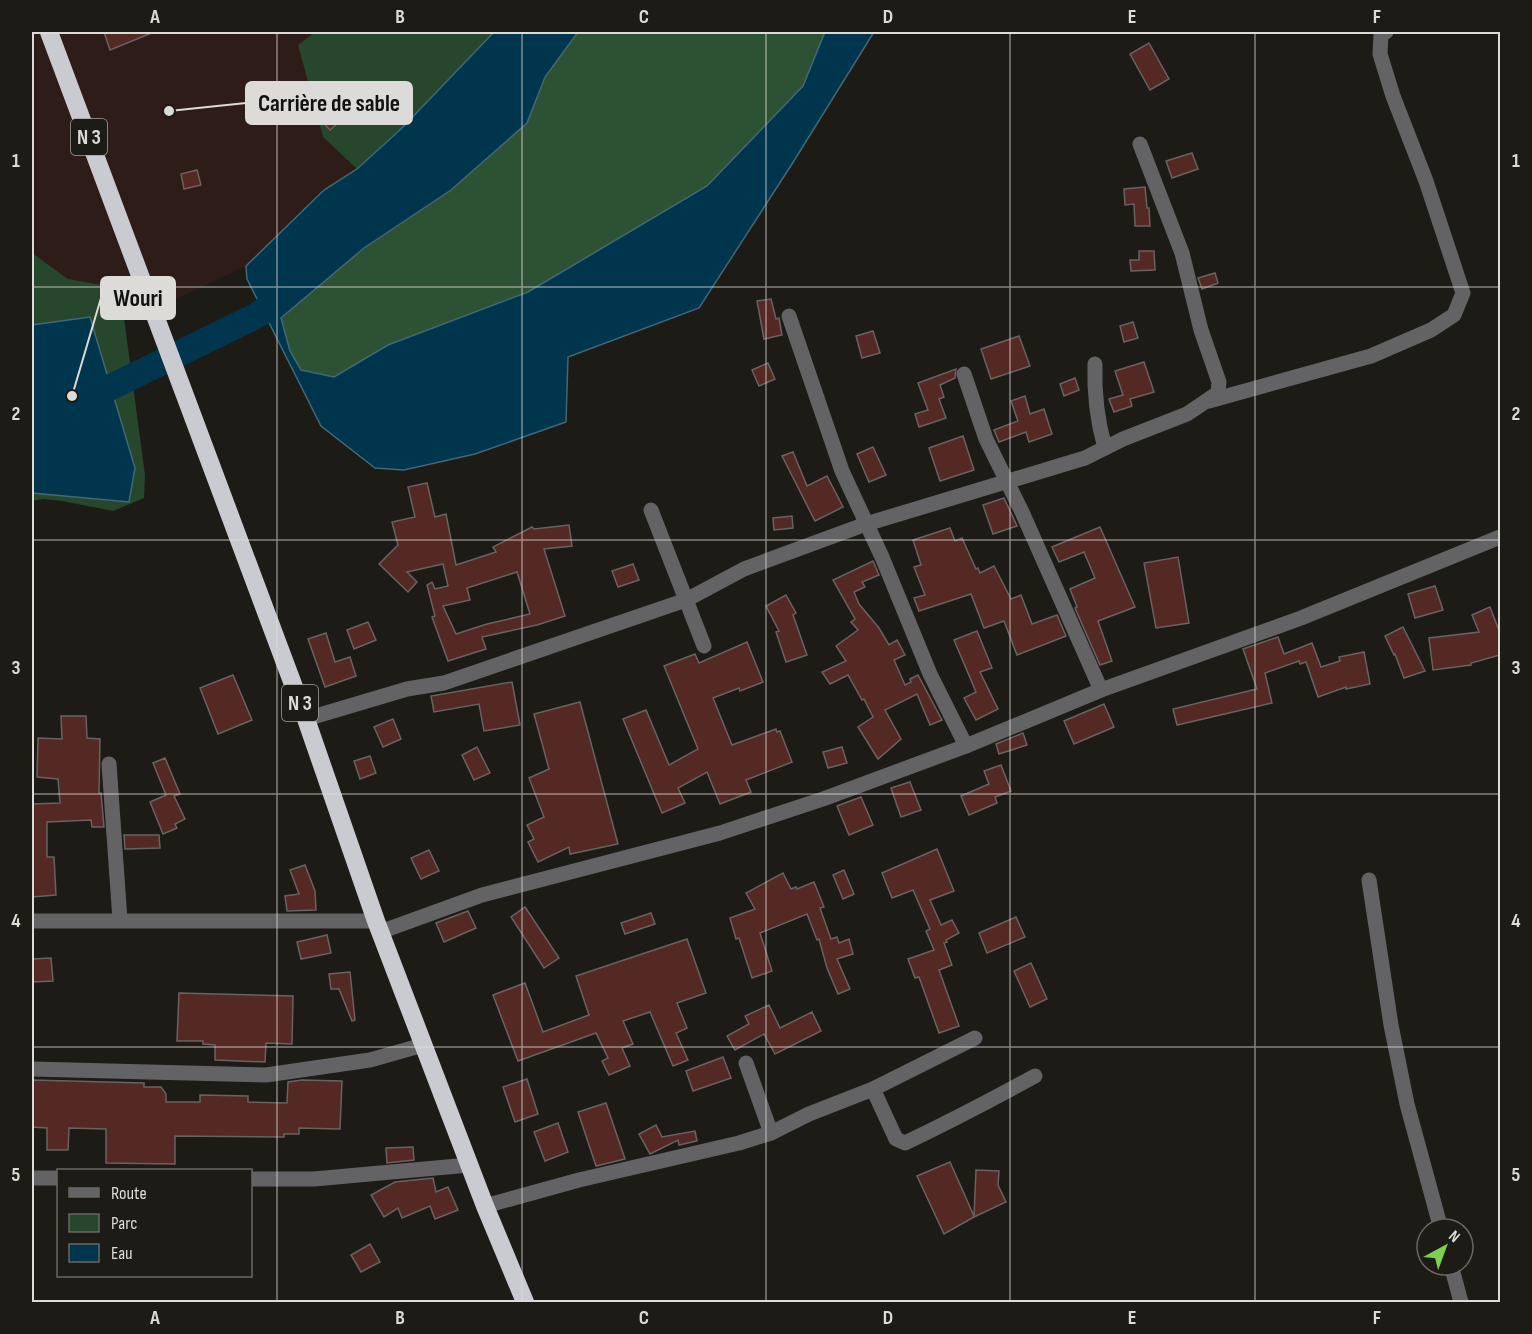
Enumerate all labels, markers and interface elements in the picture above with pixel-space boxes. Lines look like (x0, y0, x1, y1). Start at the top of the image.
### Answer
text: A (149, 5, 160, 29)
text: B (395, 5, 405, 29)
text: C (639, 5, 649, 29)
text: D (883, 5, 893, 29)
text: E (1128, 5, 1136, 29)
text: F (1373, 5, 1381, 29)
callout: Carrière de sable (246, 82, 412, 124)
text: Carrière de sable (258, 89, 400, 118)
road number: N 3 (71, 119, 107, 155)
text: 1 (12, 149, 20, 173)
text: 1 (1512, 149, 1520, 173)
callout: Wouri (101, 277, 175, 319)
text: Wouri (113, 284, 163, 313)
text: 2 (12, 402, 20, 426)
text: 2 (1512, 402, 1520, 426)
text: 3 (12, 656, 21, 680)
text: 3 (1512, 656, 1521, 680)
road number: N 3 (282, 685, 318, 721)
text: 4 (11, 909, 21, 933)
text: 4 (1511, 909, 1521, 933)
text: 5 (12, 1163, 21, 1187)
text: 5 (1512, 1163, 1521, 1187)
legend (57, 1169, 252, 1277)
text: Route (111, 1183, 147, 1204)
text: Parc (111, 1213, 137, 1234)
north arrow (1415, 1217, 1475, 1277)
text: N (1444, 1227, 1463, 1247)
text: Eau (111, 1243, 133, 1264)
text: A (149, 1306, 160, 1330)
text: B (395, 1306, 405, 1330)
text: C (639, 1306, 649, 1330)
text: D (883, 1306, 893, 1330)
text: E (1128, 1306, 1136, 1330)
text: F (1373, 1306, 1381, 1330)

